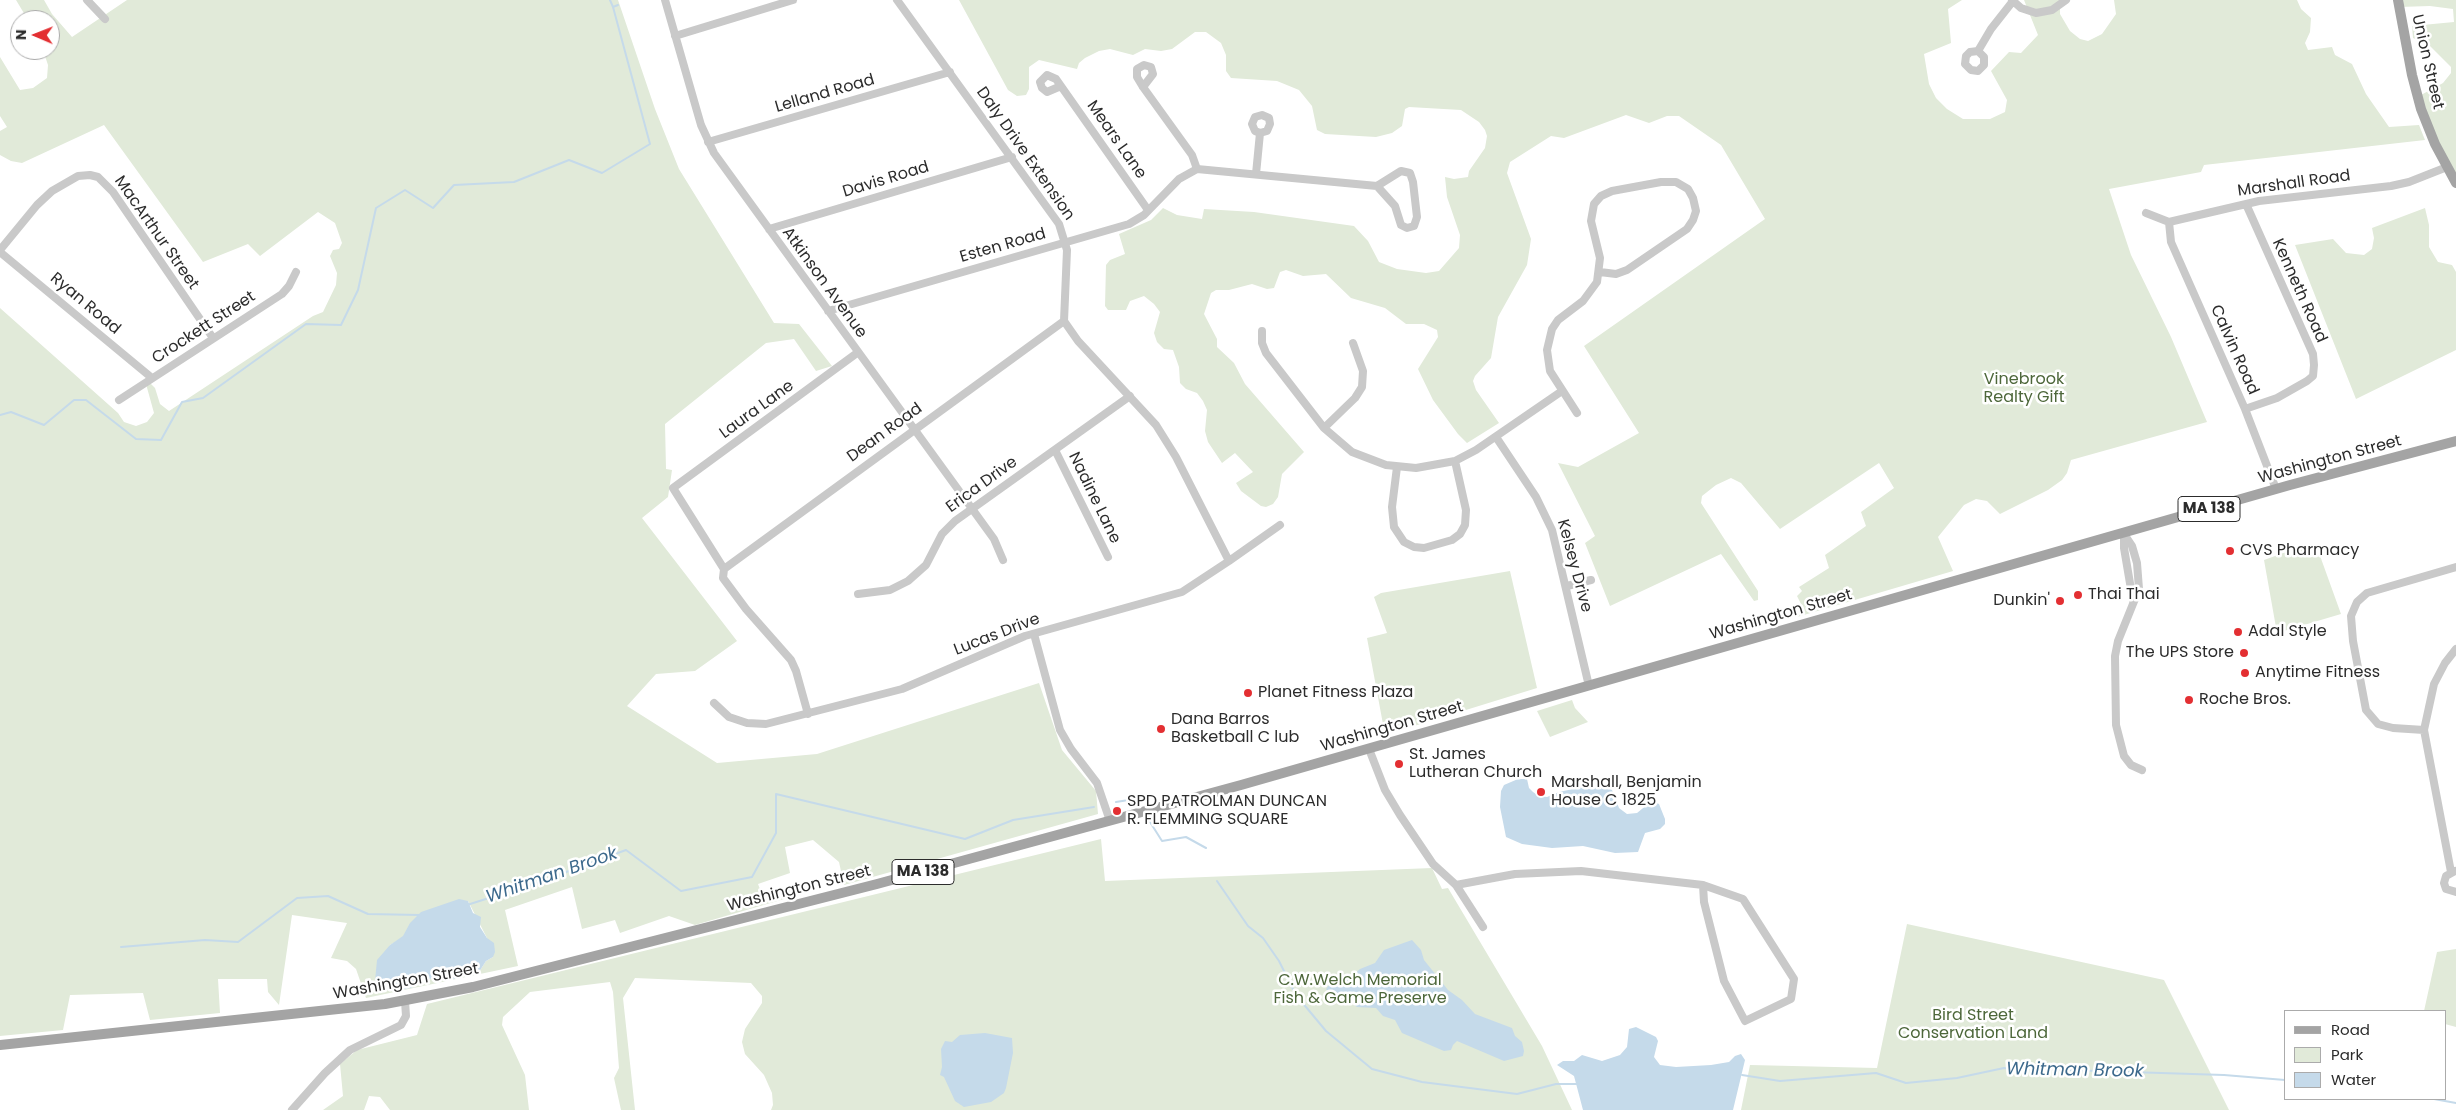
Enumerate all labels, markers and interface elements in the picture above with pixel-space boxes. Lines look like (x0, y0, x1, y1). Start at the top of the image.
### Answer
north arrow (10, 10, 60, 60)
street label: Union Street (2407, 13, 2447, 111)
text: N (11, 29, 31, 40)
street label: Lelland Road (773, 71, 877, 117)
street label: Daly Drive Extension (972, 84, 1078, 224)
street label: Mears Lane (1082, 97, 1150, 183)
street label: Davis Road (841, 158, 931, 202)
street label: Marshall Road (2236, 167, 2352, 201)
street label: MacArthur Street (110, 172, 202, 294)
street label: Atkinson Avenue (777, 224, 871, 342)
street label: Esten Road (958, 225, 1048, 267)
street label: Kenneth Road (2267, 236, 2331, 346)
street label: Ryan Road (46, 269, 124, 339)
street label: Crockett Street (149, 287, 259, 369)
street label: Calvin Road (2206, 302, 2262, 398)
park label: Vinebrook Realty Gift (1984, 370, 2064, 408)
street label: Laura Lane (716, 377, 798, 443)
street label: Dean Road (844, 399, 926, 467)
street label: Washington Street (2256, 432, 2404, 488)
street label: Nadine Lane (1064, 449, 1124, 547)
street label: Erica Drive (943, 453, 1021, 517)
road number: MA 138 (2178, 496, 2240, 522)
street label: Kelsey Drive (1552, 518, 1596, 614)
place label: CVS Pharmacy (2240, 541, 2359, 561)
marker: CVS Pharmacy (2224, 545, 2236, 557)
street label: Washington Street (1707, 585, 1855, 645)
place label: Thai Thai (2088, 585, 2160, 605)
marker: Thai Thai (2072, 589, 2084, 601)
place label: Dunkin' (1993, 591, 2050, 611)
marker: Dunkin' (2054, 595, 2066, 607)
street label: Lucas Drive (951, 610, 1043, 660)
place label: Adal Style (2248, 622, 2327, 642)
marker: Adal Style (2232, 626, 2244, 638)
place label: The UPS Store (2126, 643, 2234, 663)
marker: The UPS Store (2238, 647, 2250, 659)
place label: Anytime Fitness (2255, 663, 2380, 683)
marker: Anytime Fitness (2239, 667, 2251, 679)
place label: Planet Fitness Plaza (1258, 683, 1413, 703)
marker: Planet Fitness Plaza (1242, 687, 1254, 699)
place label: Roche Bros. (2199, 690, 2291, 710)
marker: Roche Bros. (2183, 694, 2195, 706)
street label: Washington Street (1318, 697, 1466, 757)
place label: Dana Barros Basketball C lub (1171, 710, 1299, 748)
marker: Dana Barros Basketball C lub (1155, 723, 1167, 735)
place label: St. James Lutheran Church (1409, 745, 1542, 783)
marker: St. James Lutheran Church (1393, 758, 1405, 770)
place label: Marshall, Benjamin House C 1825 (1551, 773, 1702, 811)
marker: Marshall, Benjamin House C 1825 (1535, 786, 1547, 798)
place label: SPD PATROLMAN DUNCAN R. FLEMMING SQUARE (1127, 792, 1327, 830)
marker: SPD PATROLMAN DUNCAN R. FLEMMING SQUARE (1111, 805, 1123, 817)
water label: Whitman Brook (483, 843, 621, 909)
road number: MA 138 (892, 860, 954, 884)
street label: Washington Street (725, 862, 873, 916)
street label: Washington Street (332, 960, 480, 1004)
park label: C.W.Welch Memorial Fish & Game Preserve (1273, 971, 1447, 1009)
park label: Bird Street Conservation Land (1898, 1006, 2048, 1044)
legend (2284, 1010, 2446, 1100)
text: Road (2331, 1019, 2370, 1040)
text: Park (2331, 1044, 2363, 1065)
water label: Whitman Brook (2006, 1059, 2144, 1083)
text: Water (2331, 1069, 2376, 1090)

